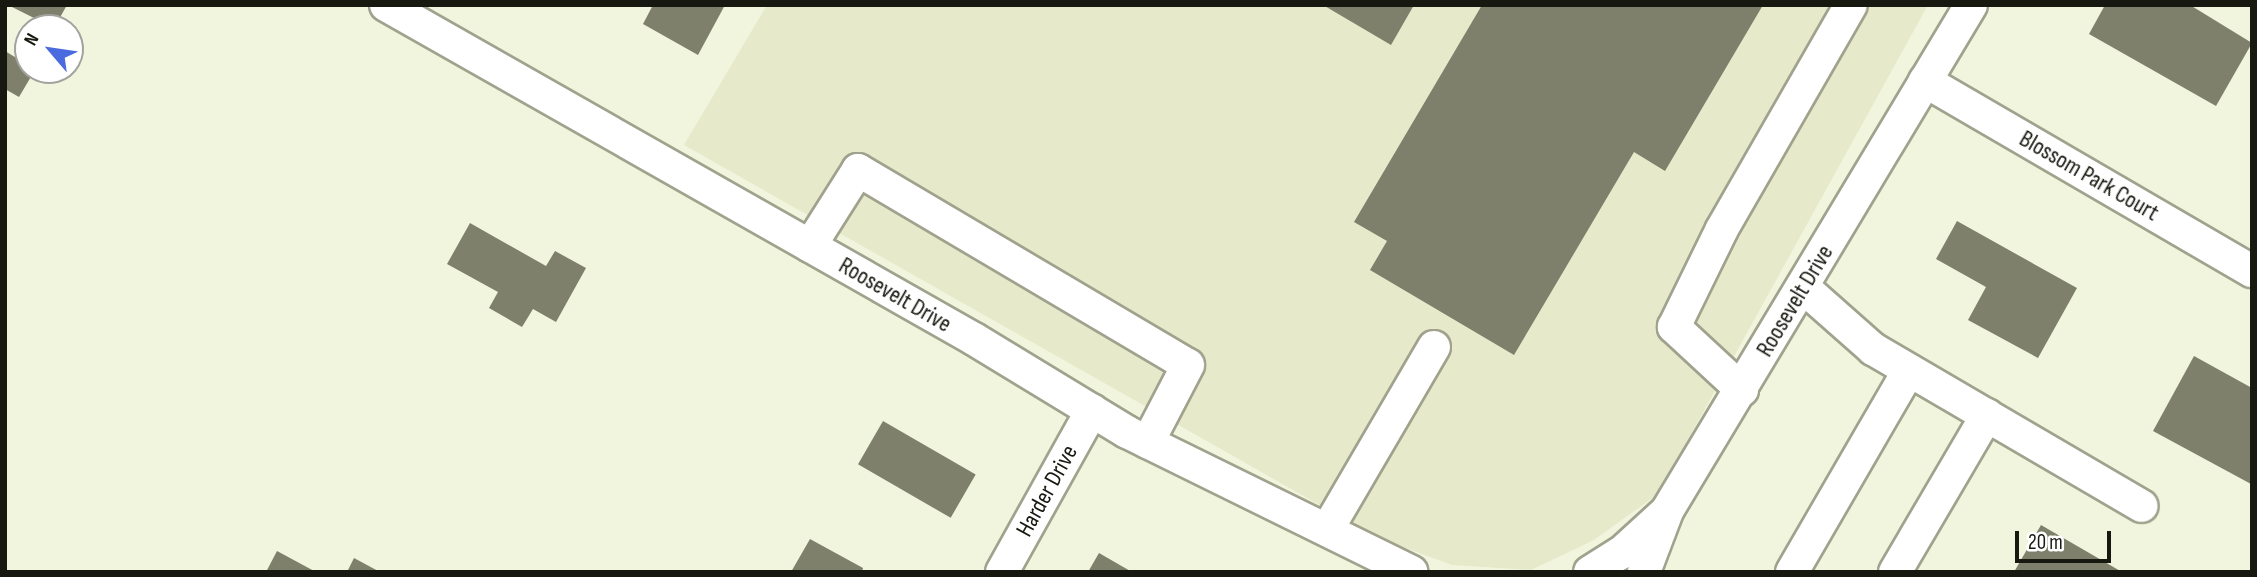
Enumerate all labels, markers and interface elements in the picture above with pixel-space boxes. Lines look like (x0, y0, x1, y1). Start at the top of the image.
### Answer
north arrow (14, 14, 84, 84)
text: N (19, 30, 44, 50)
street label: Blossom Park Court (2014, 125, 2164, 227)
street label: Roosevelt Drive (1750, 240, 1840, 362)
street label: Roosevelt Drive (834, 251, 956, 339)
street label: Harder Drive (1010, 440, 1084, 542)
scale bar (2019, 518, 2115, 562)
text: 20 m (2028, 530, 2063, 555)

